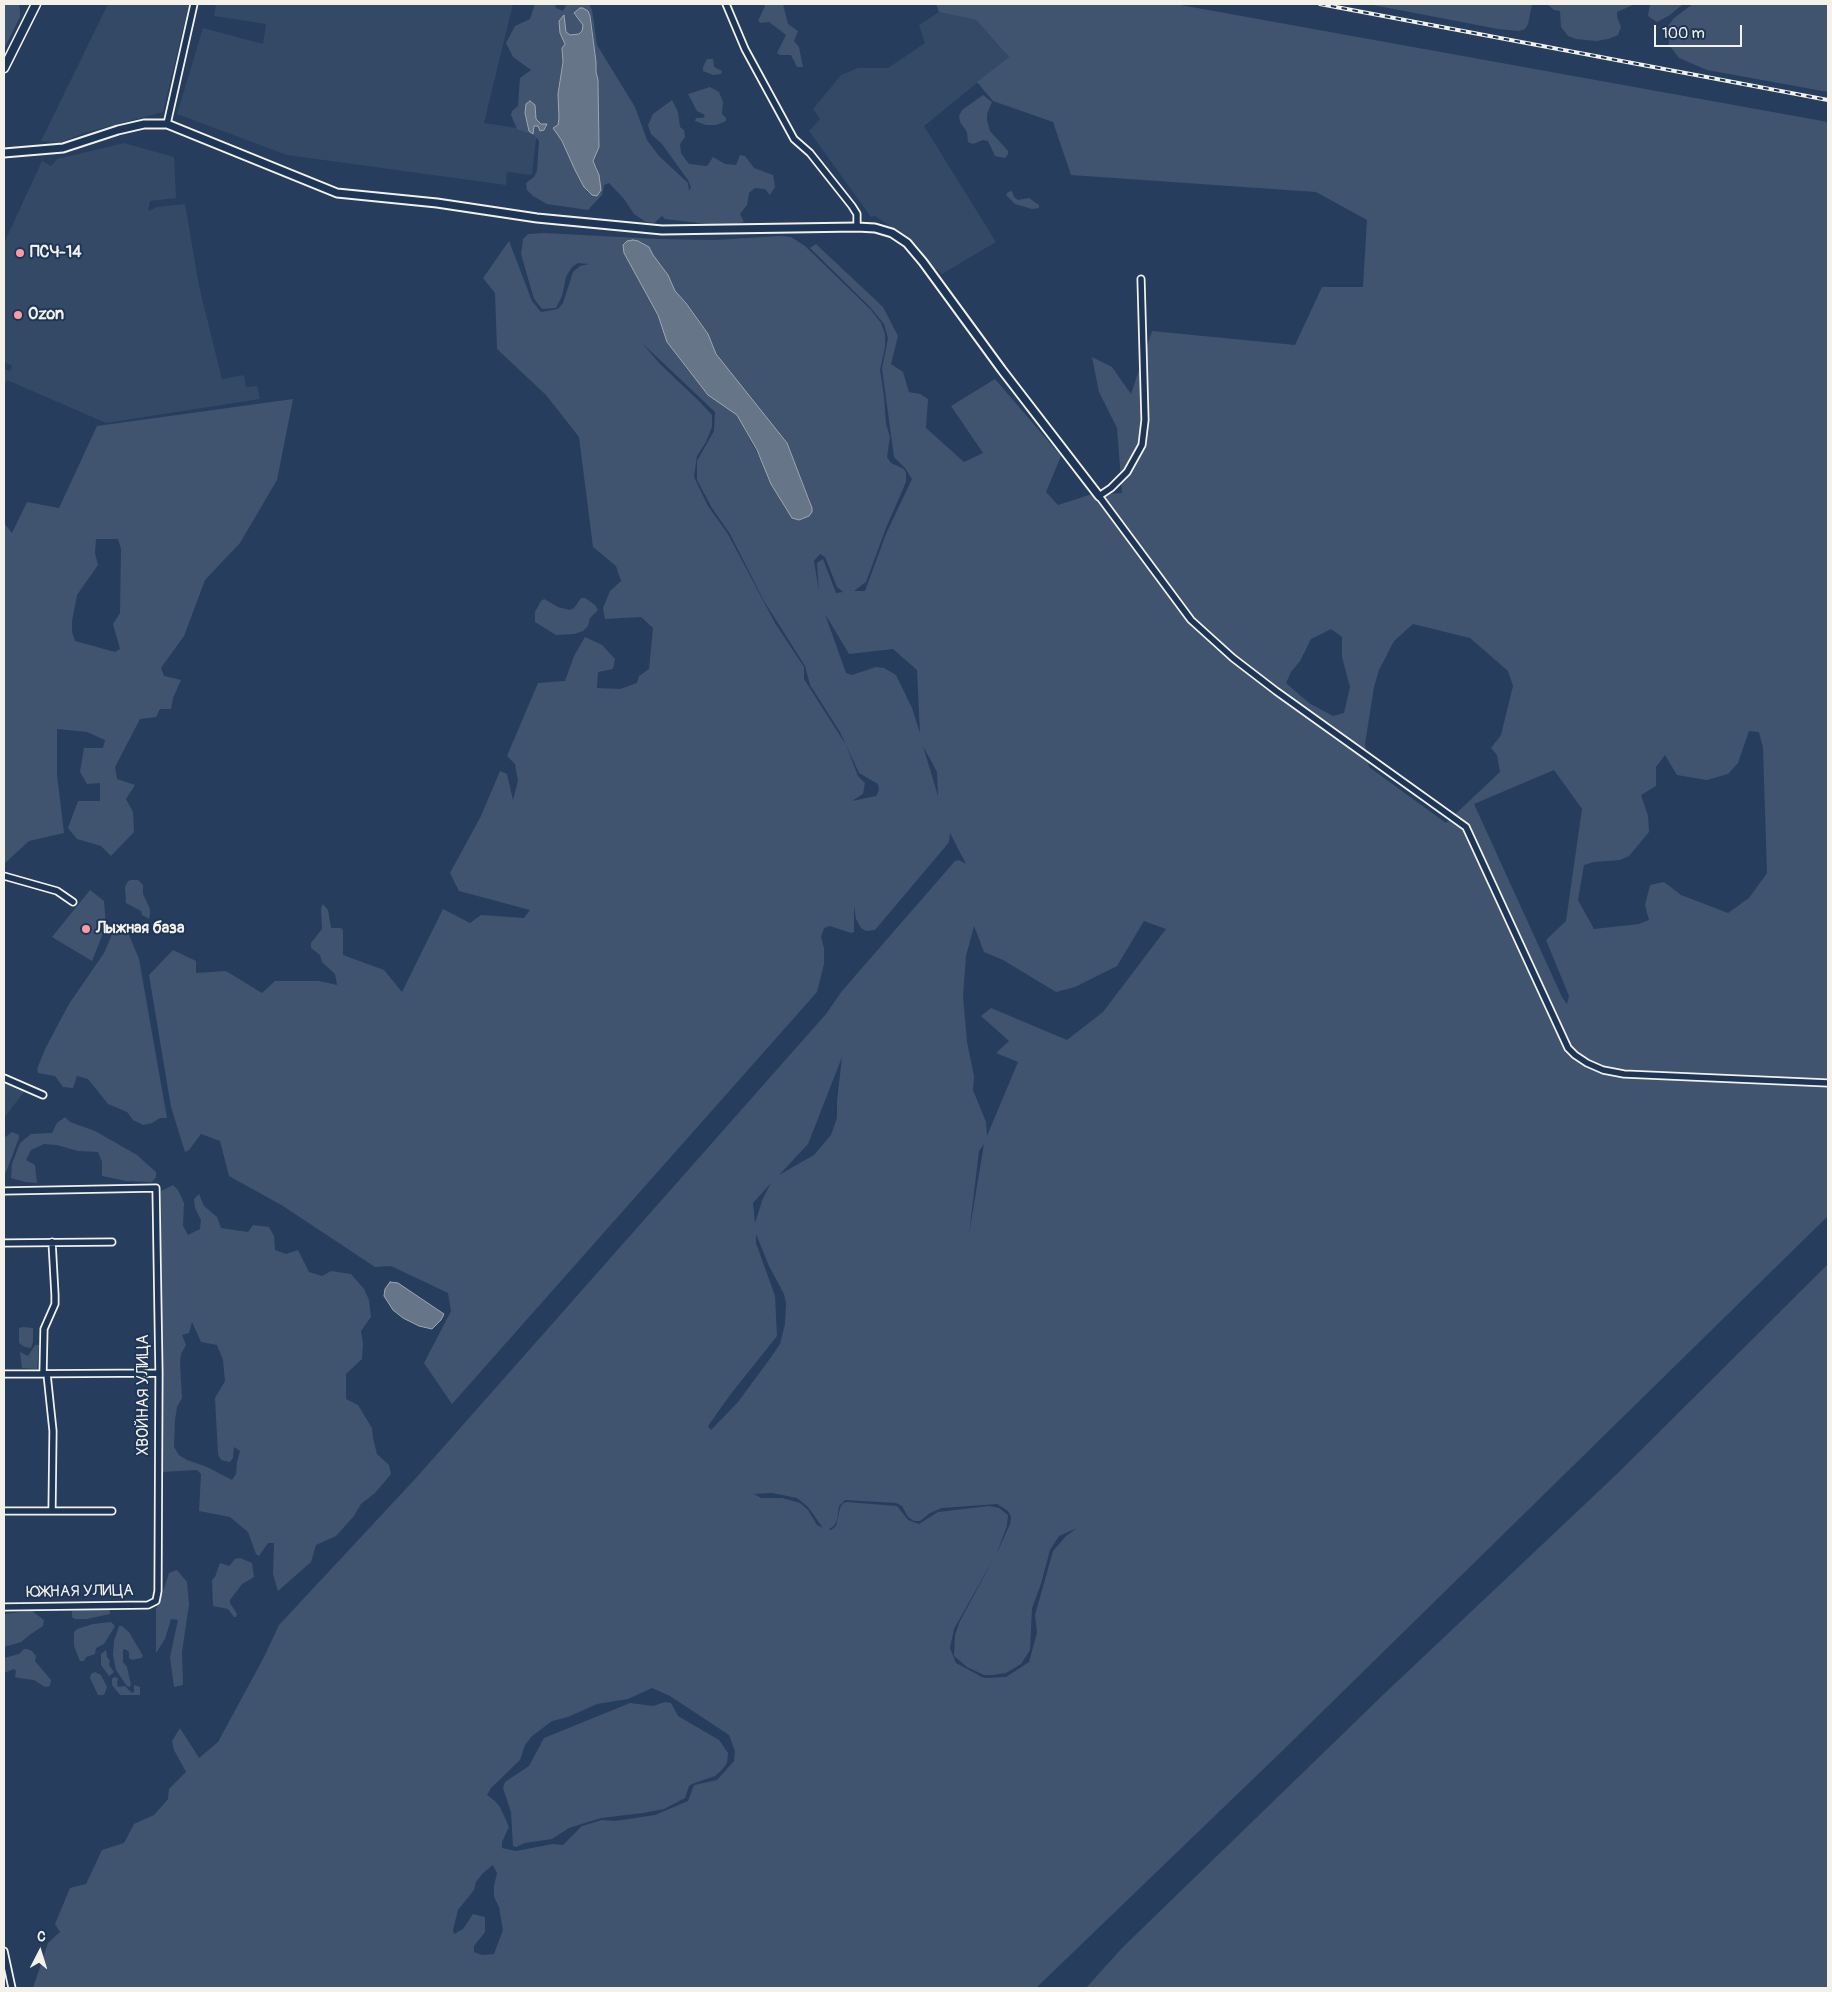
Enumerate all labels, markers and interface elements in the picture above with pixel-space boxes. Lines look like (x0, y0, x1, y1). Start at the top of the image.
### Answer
scale bar (1657, 15, 1744, 47)
text: 100 m (1662, 24, 1705, 43)
place label: ПСЧ-14 (30, 243, 81, 263)
marker: ПСЧ-14 (14, 247, 26, 259)
place label: Ozon (28, 305, 64, 325)
marker: Ozon (12, 309, 24, 321)
place label: Лыжная база (96, 919, 184, 939)
marker: Лыжная база (80, 923, 92, 935)
street label: ХВОЙНАЯ УЛИЦА (134, 1334, 154, 1456)
street label: ЮЖНАЯ УЛИЦА (26, 1581, 134, 1603)
north arrow (15, 1927, 65, 1977)
text: С (36, 1928, 46, 1945)

